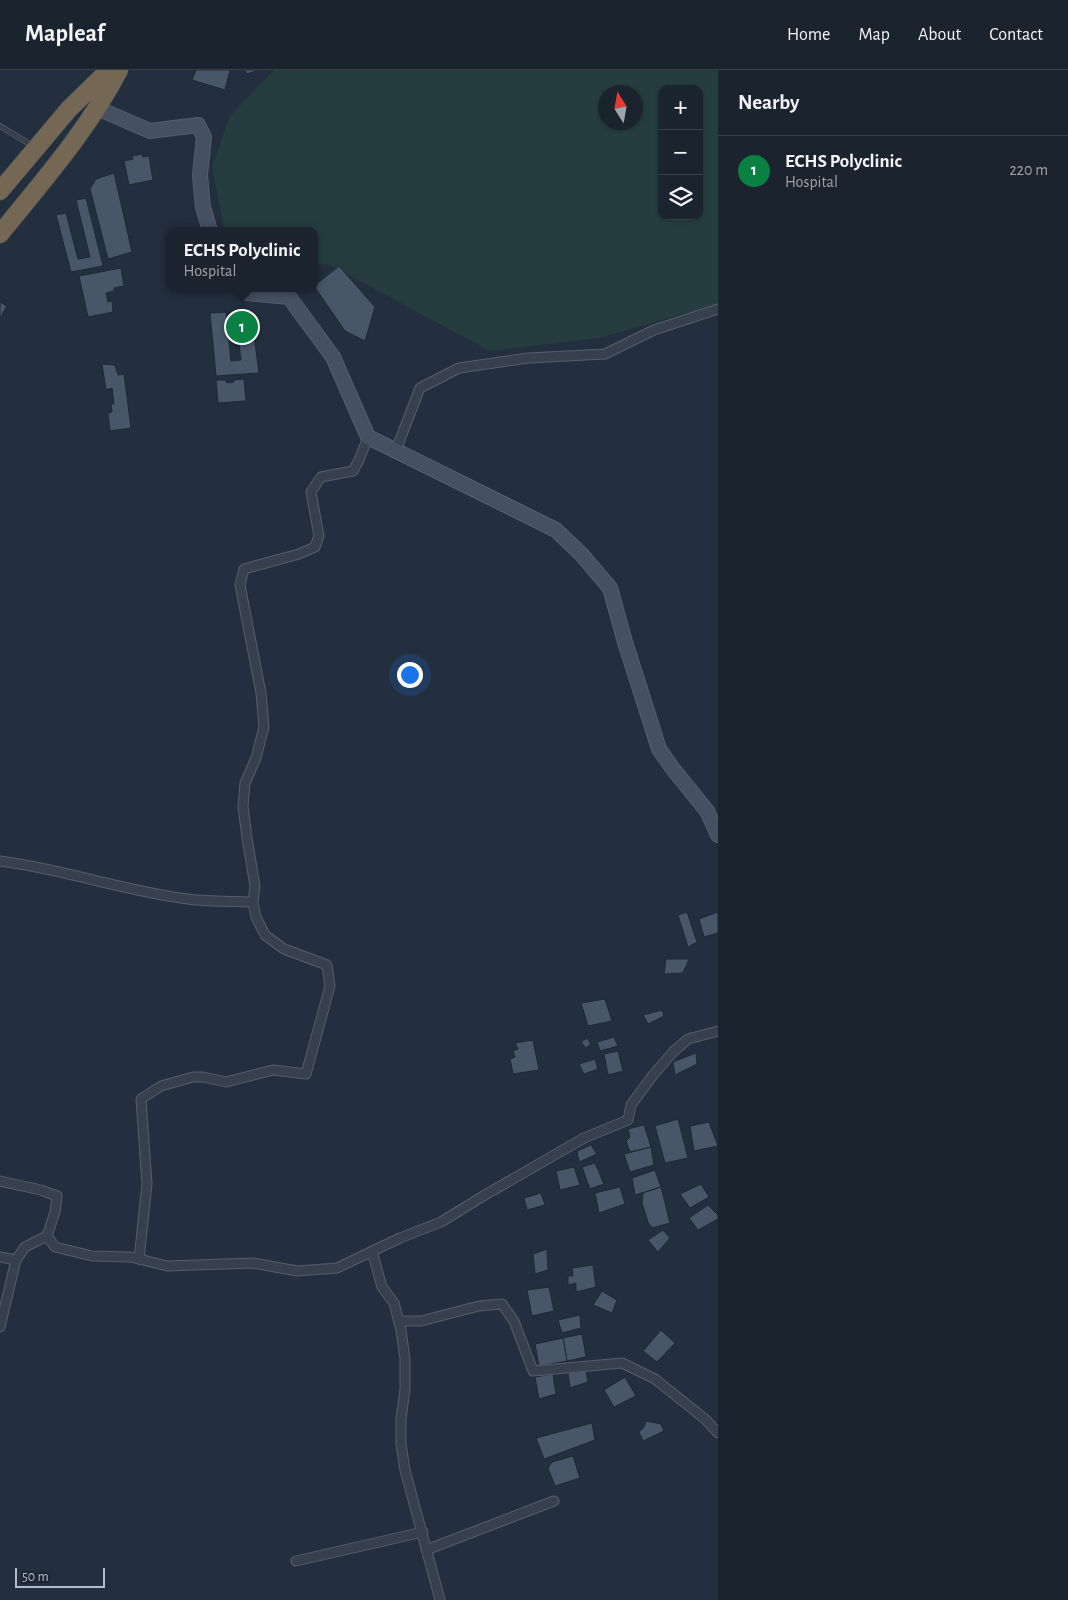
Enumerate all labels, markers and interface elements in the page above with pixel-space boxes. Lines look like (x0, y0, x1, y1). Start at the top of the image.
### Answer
text: Mapleaf (25, 22, 105, 46)
text: Home (787, 26, 830, 44)
text: Map (858, 26, 890, 44)
text: About (918, 26, 961, 44)
text: Contact (989, 26, 1043, 44)
north arrow (598, 85, 643, 130)
map controls (658, 85, 703, 220)
button: + (658, 85, 703, 130)
text: Nearby (738, 92, 799, 113)
button: − (658, 130, 703, 175)
text: ECHS Polyclinic (785, 152, 902, 171)
text: 1 (751, 162, 757, 178)
text: 220 m (1010, 162, 1048, 178)
text: Hospital (785, 174, 838, 190)
button: layers (658, 175, 703, 220)
popup (166, 227, 318, 292)
text: ECHS Polyclinic (184, 241, 300, 260)
text: Hospital (184, 263, 236, 279)
pin: 1 (226, 308, 258, 346)
your location (397, 662, 423, 688)
scale bar (15, 1565, 105, 1588)
text: 50 m (22, 1570, 49, 1584)

